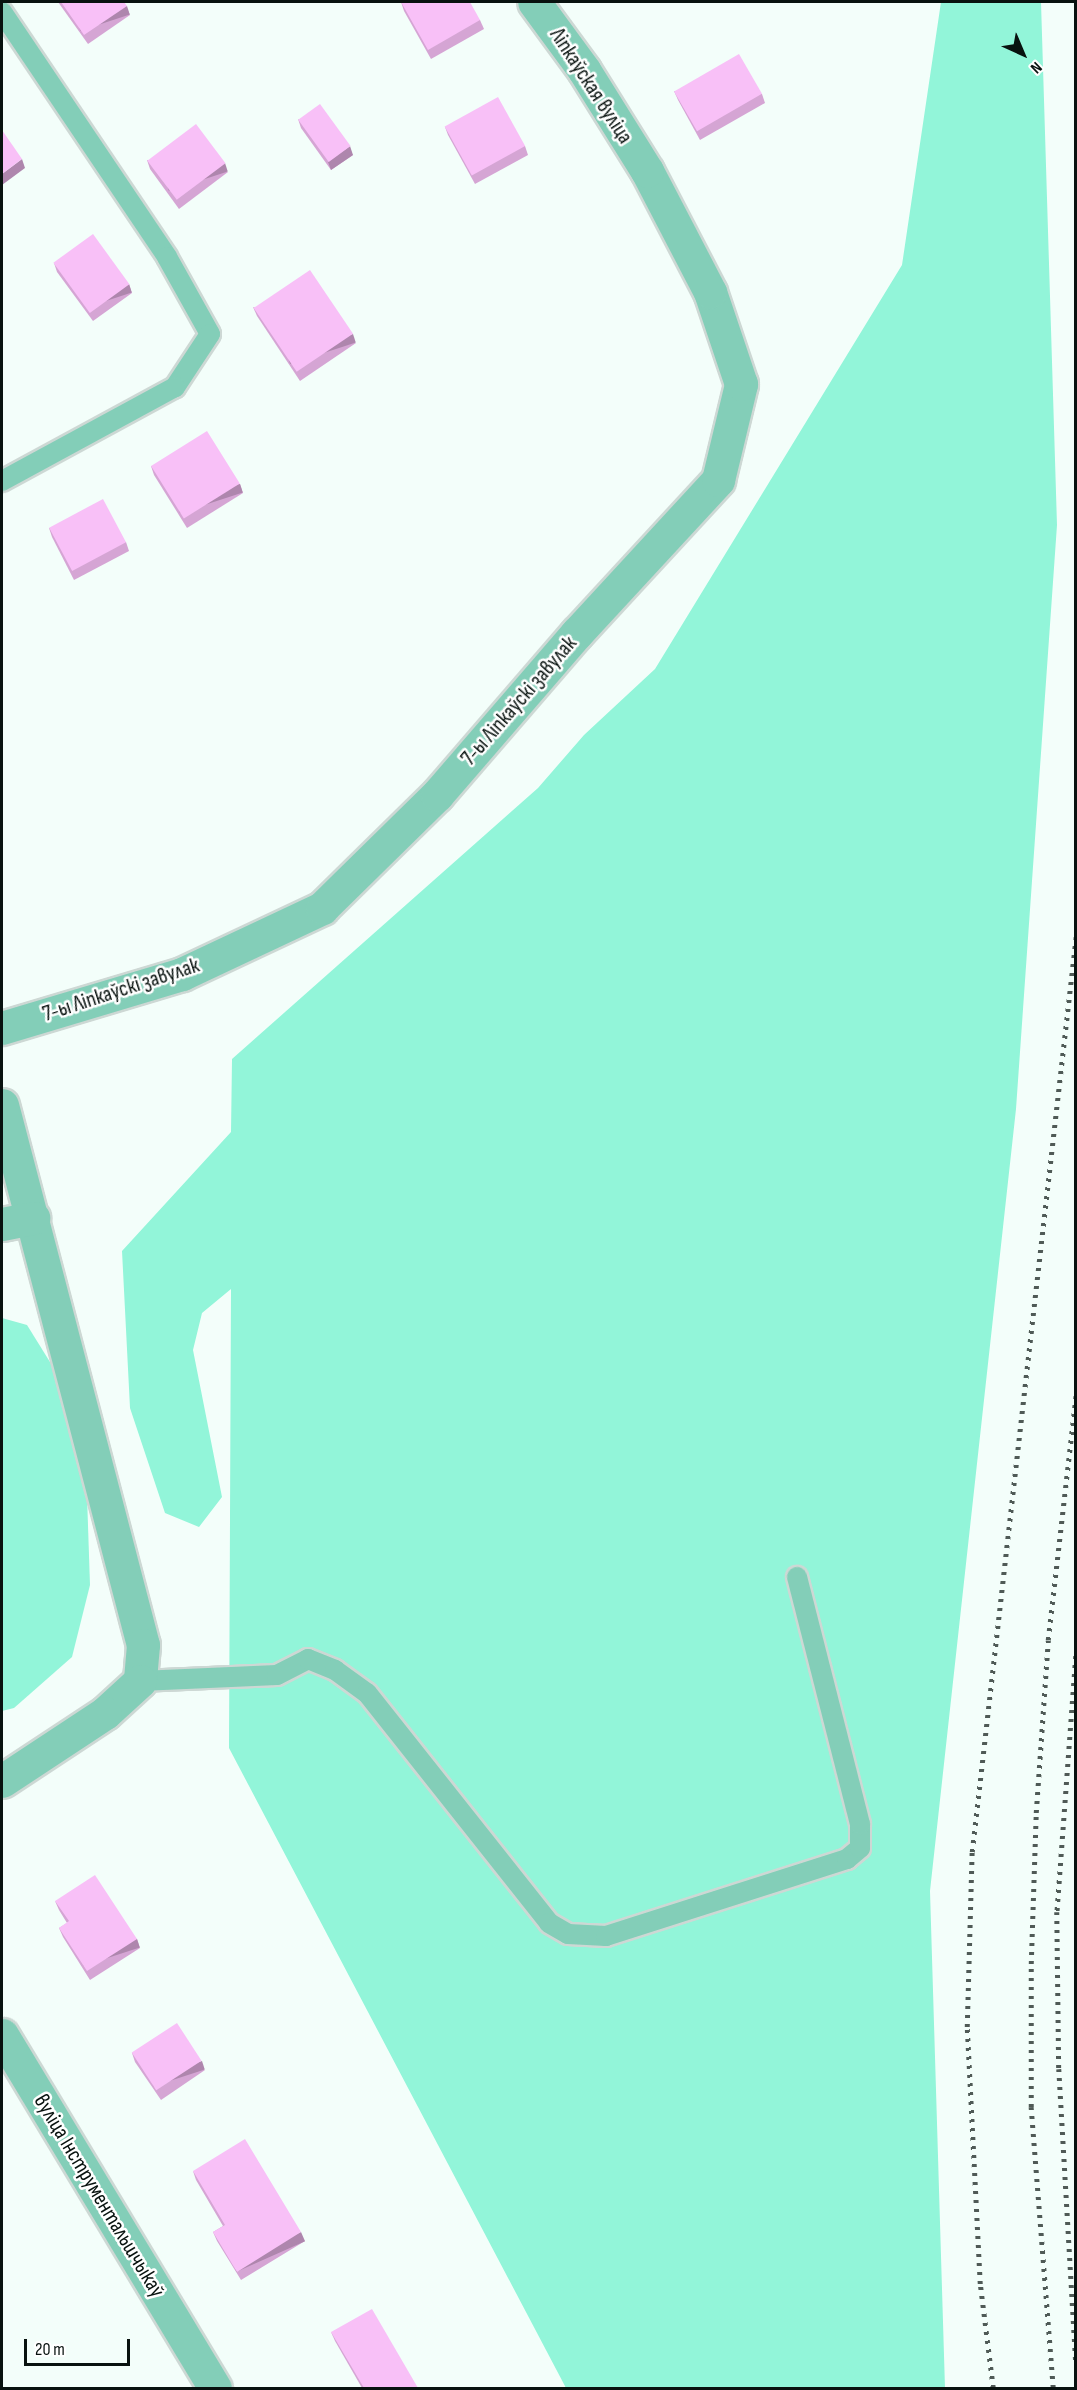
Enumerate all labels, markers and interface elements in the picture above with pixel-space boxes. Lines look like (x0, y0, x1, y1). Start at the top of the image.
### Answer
street label: Ліпкаўская вуліца (544, 23, 638, 149)
north arrow (993, 24, 1053, 84)
text: N (1026, 58, 1046, 77)
street label: 7-ы Ліпкаўскі завулак (456, 631, 582, 771)
street label: 7-ы Ліпкаўскі завулак (39, 952, 203, 1028)
street label: вуліца Інструментальшчыкаў (28, 2090, 170, 2302)
scale bar (27, 2327, 134, 2365)
text: 20 m (35, 2339, 65, 2360)

